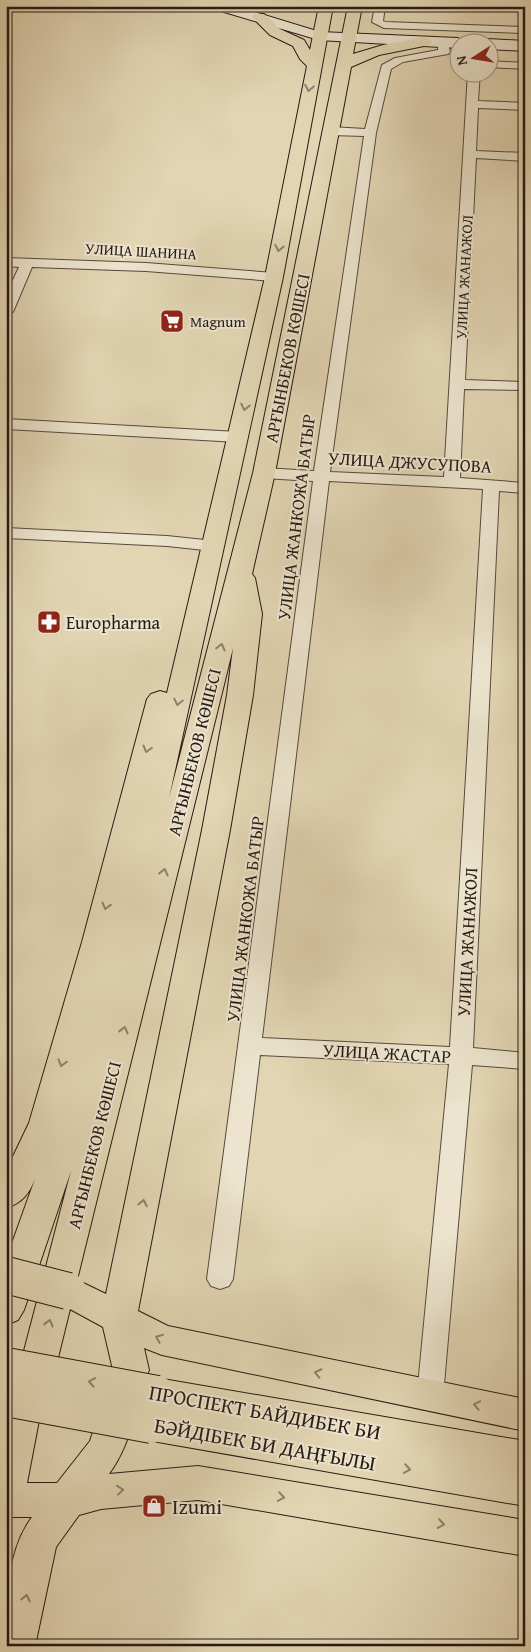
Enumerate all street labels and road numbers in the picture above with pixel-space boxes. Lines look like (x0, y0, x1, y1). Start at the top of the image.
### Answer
street label: УЛИЦА ЖАНАЖОЛ (450, 214, 478, 340)
street label: УЛИЦА ШАНИНА (85, 238, 197, 264)
street label: АРҒЫНБЕКОВ КӨШЕСІ (257, 271, 317, 445)
street label: УЛИЦА ЖАНКОЖА БАТЫР (270, 412, 322, 622)
street label: УЛИЦА ДЖУСУПОВА (327, 444, 493, 480)
street label: АРҒЫНБЕКОВ КӨШЕСІ (160, 665, 228, 839)
street label: УЛИЦА ЖАНКОЖА БАТЫР (219, 814, 271, 1024)
street label: УЛИЦА ЖАНАЖОЛ (450, 867, 484, 1017)
street label: УЛИЦА ЖАСТАР (322, 1036, 452, 1070)
street label: АРҒЫНБЕКОВ КӨШЕСІ (60, 1058, 128, 1232)
street label: ПРОСПЕКТ БАЙДИБЕК БИ (147, 1376, 383, 1448)
street label: БӘЙДІБЕК БИ ДАҢҒЫЛЫ (152, 1409, 378, 1479)

